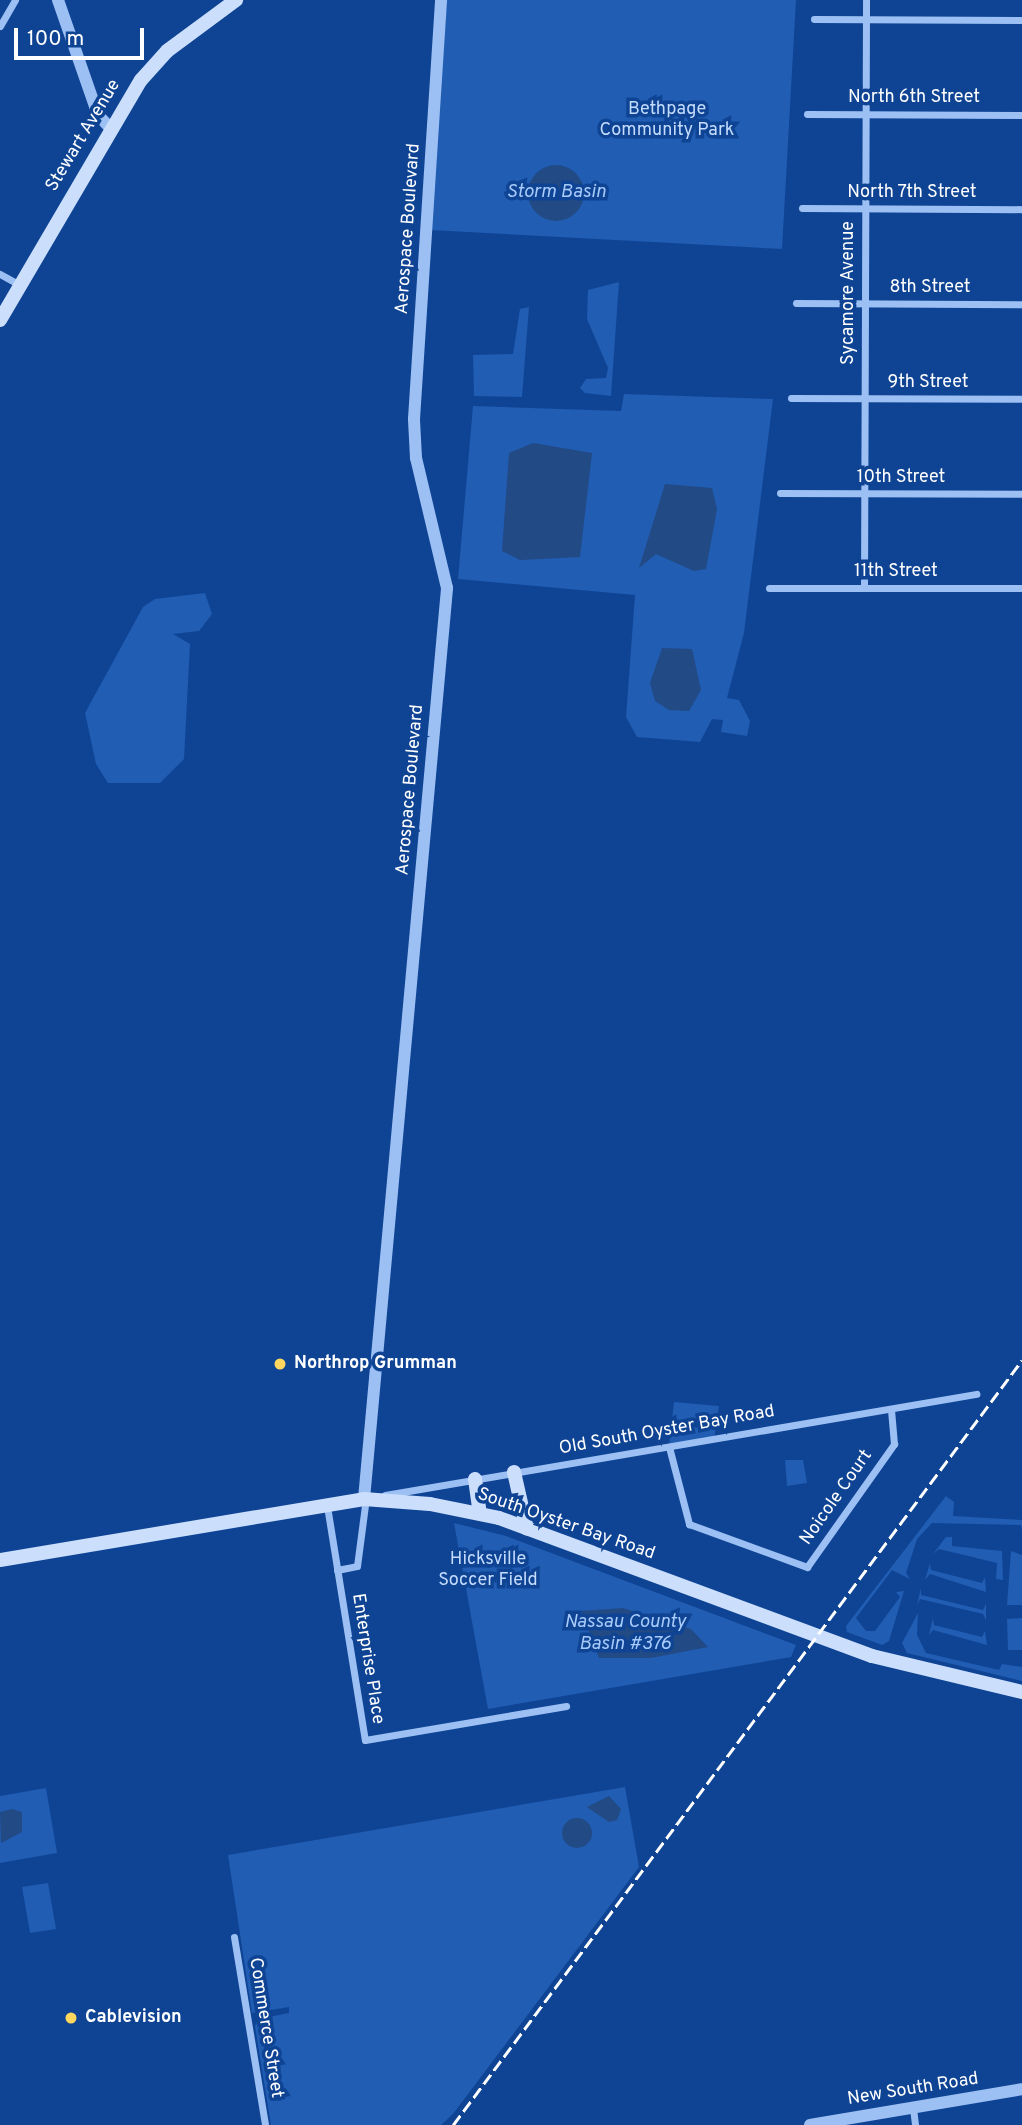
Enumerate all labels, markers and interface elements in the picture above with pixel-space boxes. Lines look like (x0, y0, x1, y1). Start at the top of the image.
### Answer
scale bar (18, 14, 147, 58)
text: 100 m (27, 26, 84, 53)
street label: Stewart Avenue (42, 76, 126, 196)
street label: North 6th Street (848, 87, 980, 109)
park label: Bethpage Community Park (600, 100, 734, 142)
street label: Aerospace Boulevard (392, 143, 426, 315)
water label: Storm Basin (506, 182, 606, 204)
street label: North 7th Street (847, 182, 977, 204)
street label: Sycamore Avenue (838, 221, 860, 365)
street label: 8th Street (889, 277, 971, 299)
street label: 9th Street (887, 372, 969, 394)
street label: 10th Street (857, 467, 945, 489)
street label: 11th Street (854, 561, 938, 583)
street label: Aerospace Boulevard (393, 704, 429, 876)
place label: Northrop Grumman (294, 1353, 457, 1375)
marker: Northrop Grumman (272, 1356, 288, 1372)
street label: Old South Oyster Bay Road (557, 1401, 777, 1461)
street label: Noicole Court (796, 1446, 878, 1550)
street label: South Oyster Bay Road (474, 1484, 658, 1566)
park label: Hicksville Soccer Field (438, 1550, 538, 1592)
street label: Enterprise Place (346, 1592, 388, 1726)
water label: Nassau County Basin #376 (564, 1612, 686, 1656)
street label: Commerce Street (243, 1956, 287, 2100)
place label: Cablevision (85, 2007, 182, 2029)
marker: Cablevision (63, 2010, 79, 2026)
street label: New South Road (846, 2069, 980, 2111)

